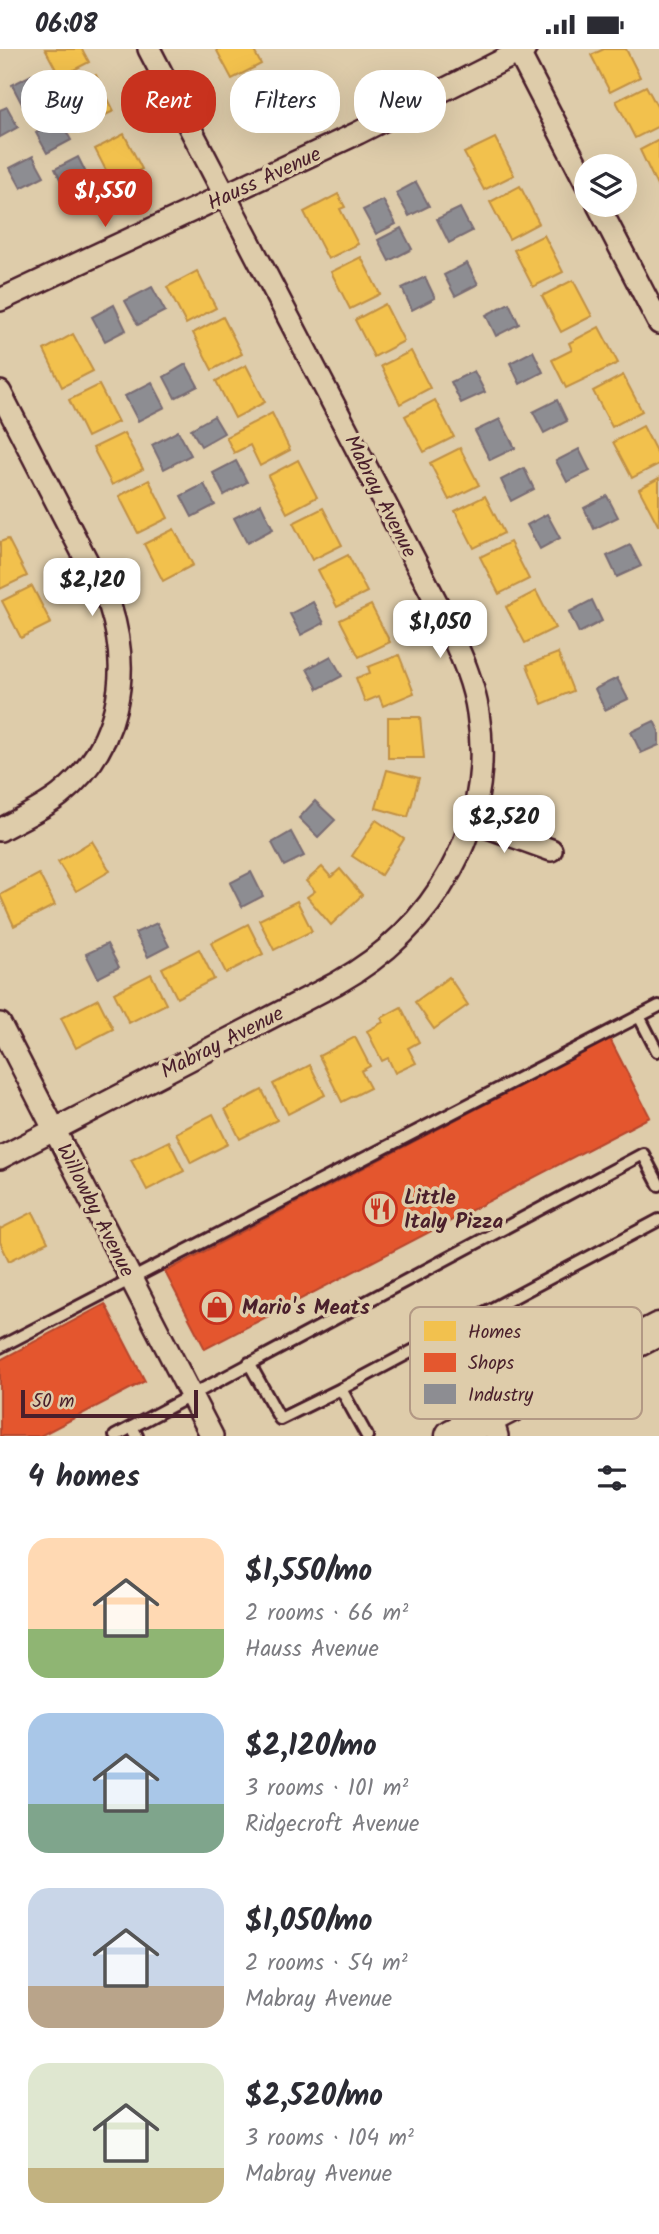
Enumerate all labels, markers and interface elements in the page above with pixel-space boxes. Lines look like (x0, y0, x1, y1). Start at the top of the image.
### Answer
text: 06:08 (35, 4, 98, 46)
chip: Buy (21, 70, 107, 133)
chip: Rent (121, 70, 216, 133)
chip: Filters (230, 70, 340, 133)
chip: New (354, 70, 446, 133)
street label: Hauss Avenue (202, 138, 327, 220)
map controls (574, 154, 637, 217)
button: layers (574, 154, 637, 217)
pin: $1,550 (48, 169, 162, 229)
text: $1,550 (74, 174, 136, 210)
street label: Mabray Avenue (334, 429, 425, 565)
pin: $2,120 (35, 559, 149, 618)
text: $2,120 (59, 563, 125, 599)
pin: $1,050 (383, 601, 497, 660)
text: $1,050 (409, 605, 471, 641)
pin: $2,520 (447, 795, 561, 855)
text: $2,520 (469, 800, 539, 836)
street label: Mabray Avenue (155, 998, 291, 1089)
street label: Willowby Avenue (47, 1138, 143, 1284)
place label: Little Italy Pizza (404, 1182, 503, 1239)
restaurant icon: Little Italy Pizza (361, 1190, 399, 1228)
shop icon: Mario's Meats (198, 1288, 236, 1326)
place label: Mario's Meats (242, 1292, 370, 1325)
legend (410, 1307, 642, 1419)
text: Homes (468, 1318, 521, 1348)
text: Shops (468, 1349, 514, 1379)
text: Industry (468, 1381, 534, 1411)
scale bar (21, 1387, 198, 1419)
text: 50 m (32, 1387, 74, 1417)
text: 4 homes (28, 1454, 140, 1502)
icon: filters (593, 1459, 631, 1497)
text: $1,550/mo (245, 1548, 372, 1596)
icon: home (84, 1566, 168, 1650)
text: 2 rooms · 66 m² (245, 1596, 408, 1632)
text: Hauss Avenue (245, 1632, 379, 1668)
text: $2,120/mo (245, 1723, 377, 1771)
icon: home (84, 1741, 168, 1825)
text: 3 rooms · 101 m² (245, 1771, 408, 1807)
text: Ridgecroft Avenue (245, 1807, 419, 1843)
text: $1,050/mo (245, 1898, 372, 1946)
icon: home (84, 1916, 168, 2000)
text: 2 rooms · 54 m² (245, 1946, 408, 1982)
text: Mabray Avenue (245, 1982, 392, 2018)
text: $2,520/mo (245, 2073, 383, 2121)
icon: home (84, 2091, 168, 2175)
text: 3 rooms · 104 m² (245, 2121, 414, 2157)
text: Mabray Avenue (245, 2157, 392, 2193)

